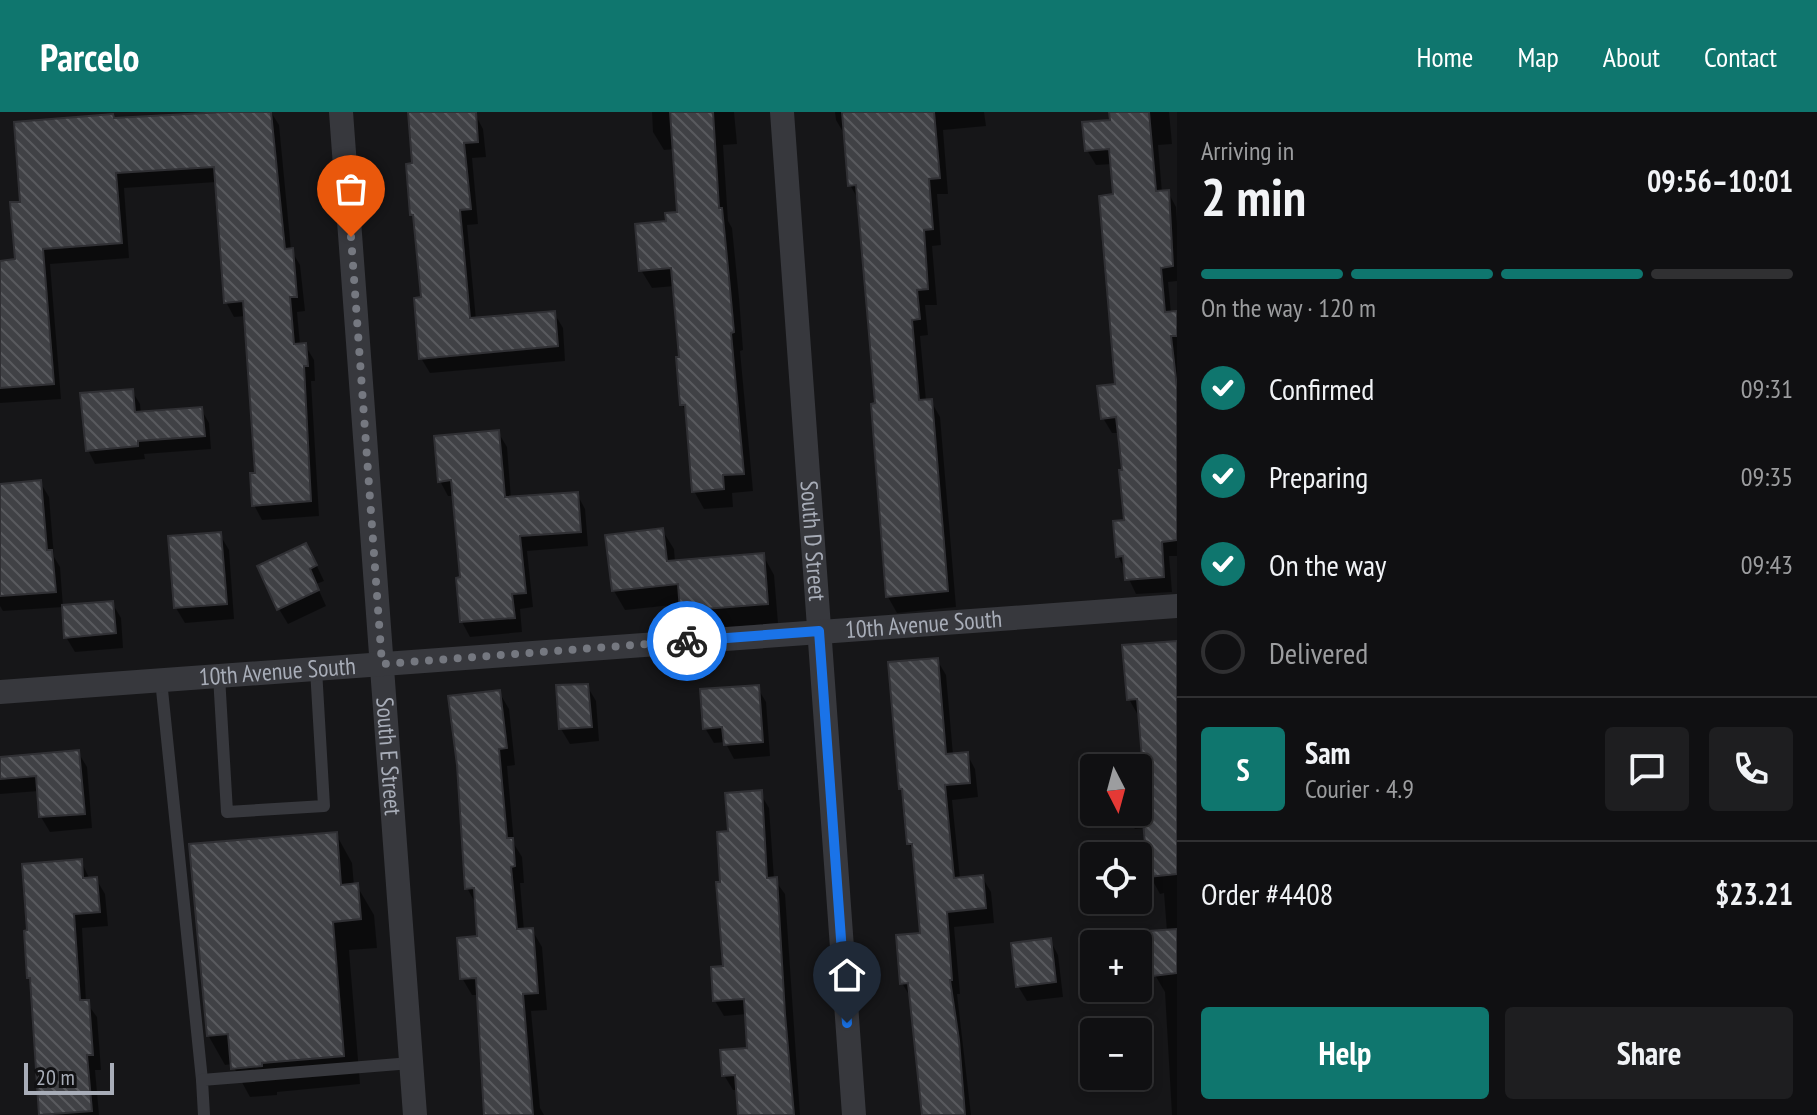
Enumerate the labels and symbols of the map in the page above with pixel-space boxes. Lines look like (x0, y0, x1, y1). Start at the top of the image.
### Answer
pin (317, 155, 385, 237)
street label: South D Street (794, 480, 833, 603)
courier (647, 601, 727, 681)
street label: 10th Avenue South (844, 603, 1003, 645)
street label: 10th Avenue South (198, 650, 357, 692)
street label: South E Street (369, 696, 409, 817)
north arrow (1080, 754, 1152, 826)
pin (813, 941, 881, 1023)
scale bar (24, 1059, 114, 1095)

